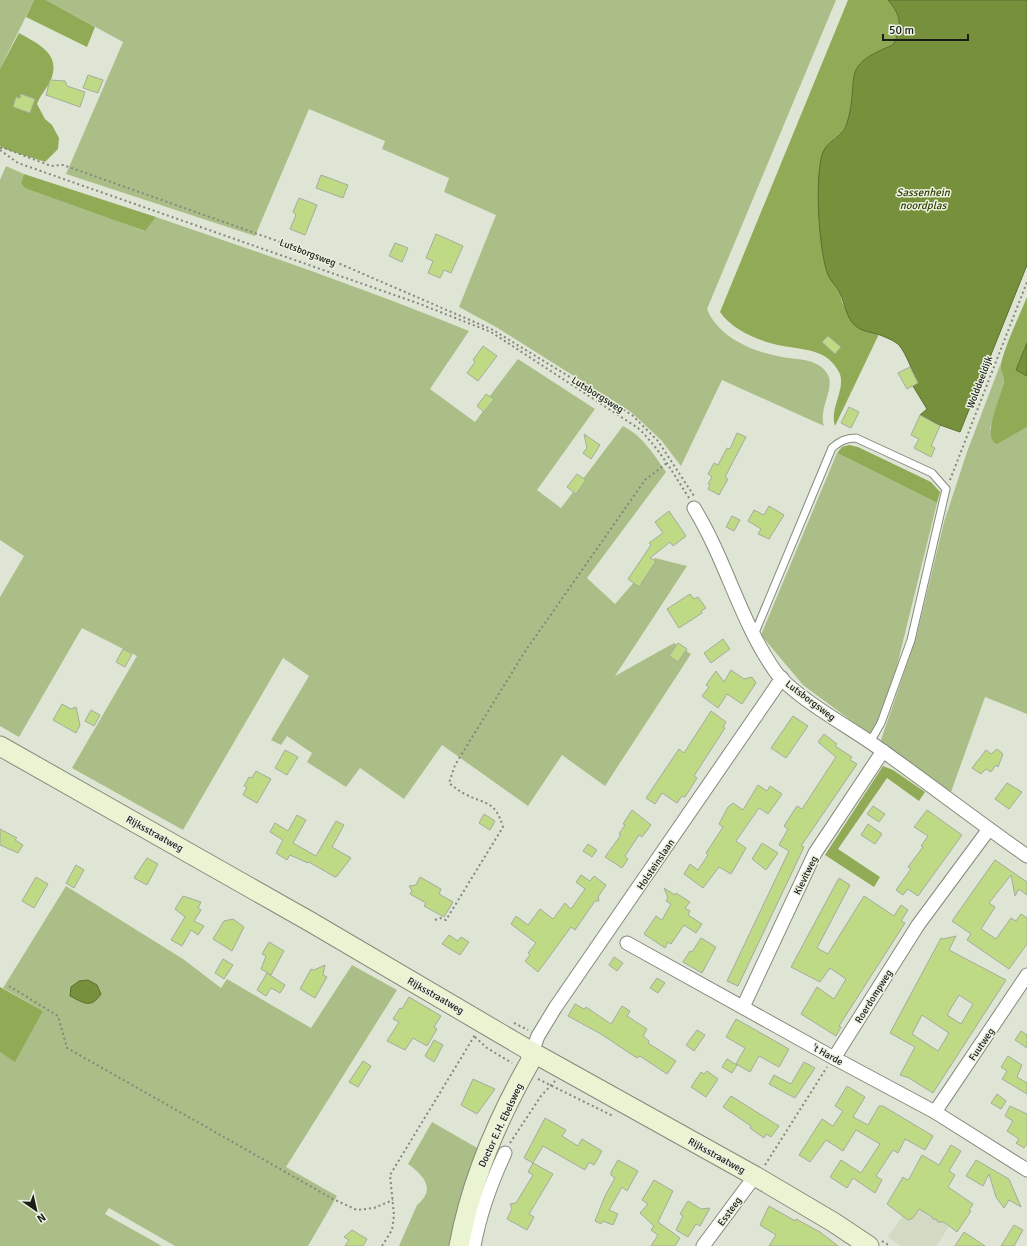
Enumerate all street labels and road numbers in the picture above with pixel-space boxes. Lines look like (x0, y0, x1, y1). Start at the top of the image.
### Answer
street label: Lutsborgsweg (278, 237, 338, 269)
street label: Wolddeeldijk (964, 354, 995, 410)
street label: Lutsborgsweg (569, 374, 626, 416)
street label: Lutsborgsweg (783, 678, 838, 723)
street label: Rijksstraatweg (124, 813, 185, 854)
street label: Holsteinslaan (634, 837, 677, 892)
street label: Kievitweg (791, 854, 820, 897)
street label: Roerdompweg (853, 968, 895, 1025)
street label: Rijksstraatweg (405, 975, 466, 1017)
street label: Fuutweg (967, 1026, 997, 1063)
street label: 't Harde (810, 1042, 845, 1068)
street label: Doctor E.H. Ebelsweg (476, 1081, 526, 1169)
street label: Rijksstraatweg (686, 1135, 747, 1176)
street label: Essteeg (715, 1195, 744, 1229)

